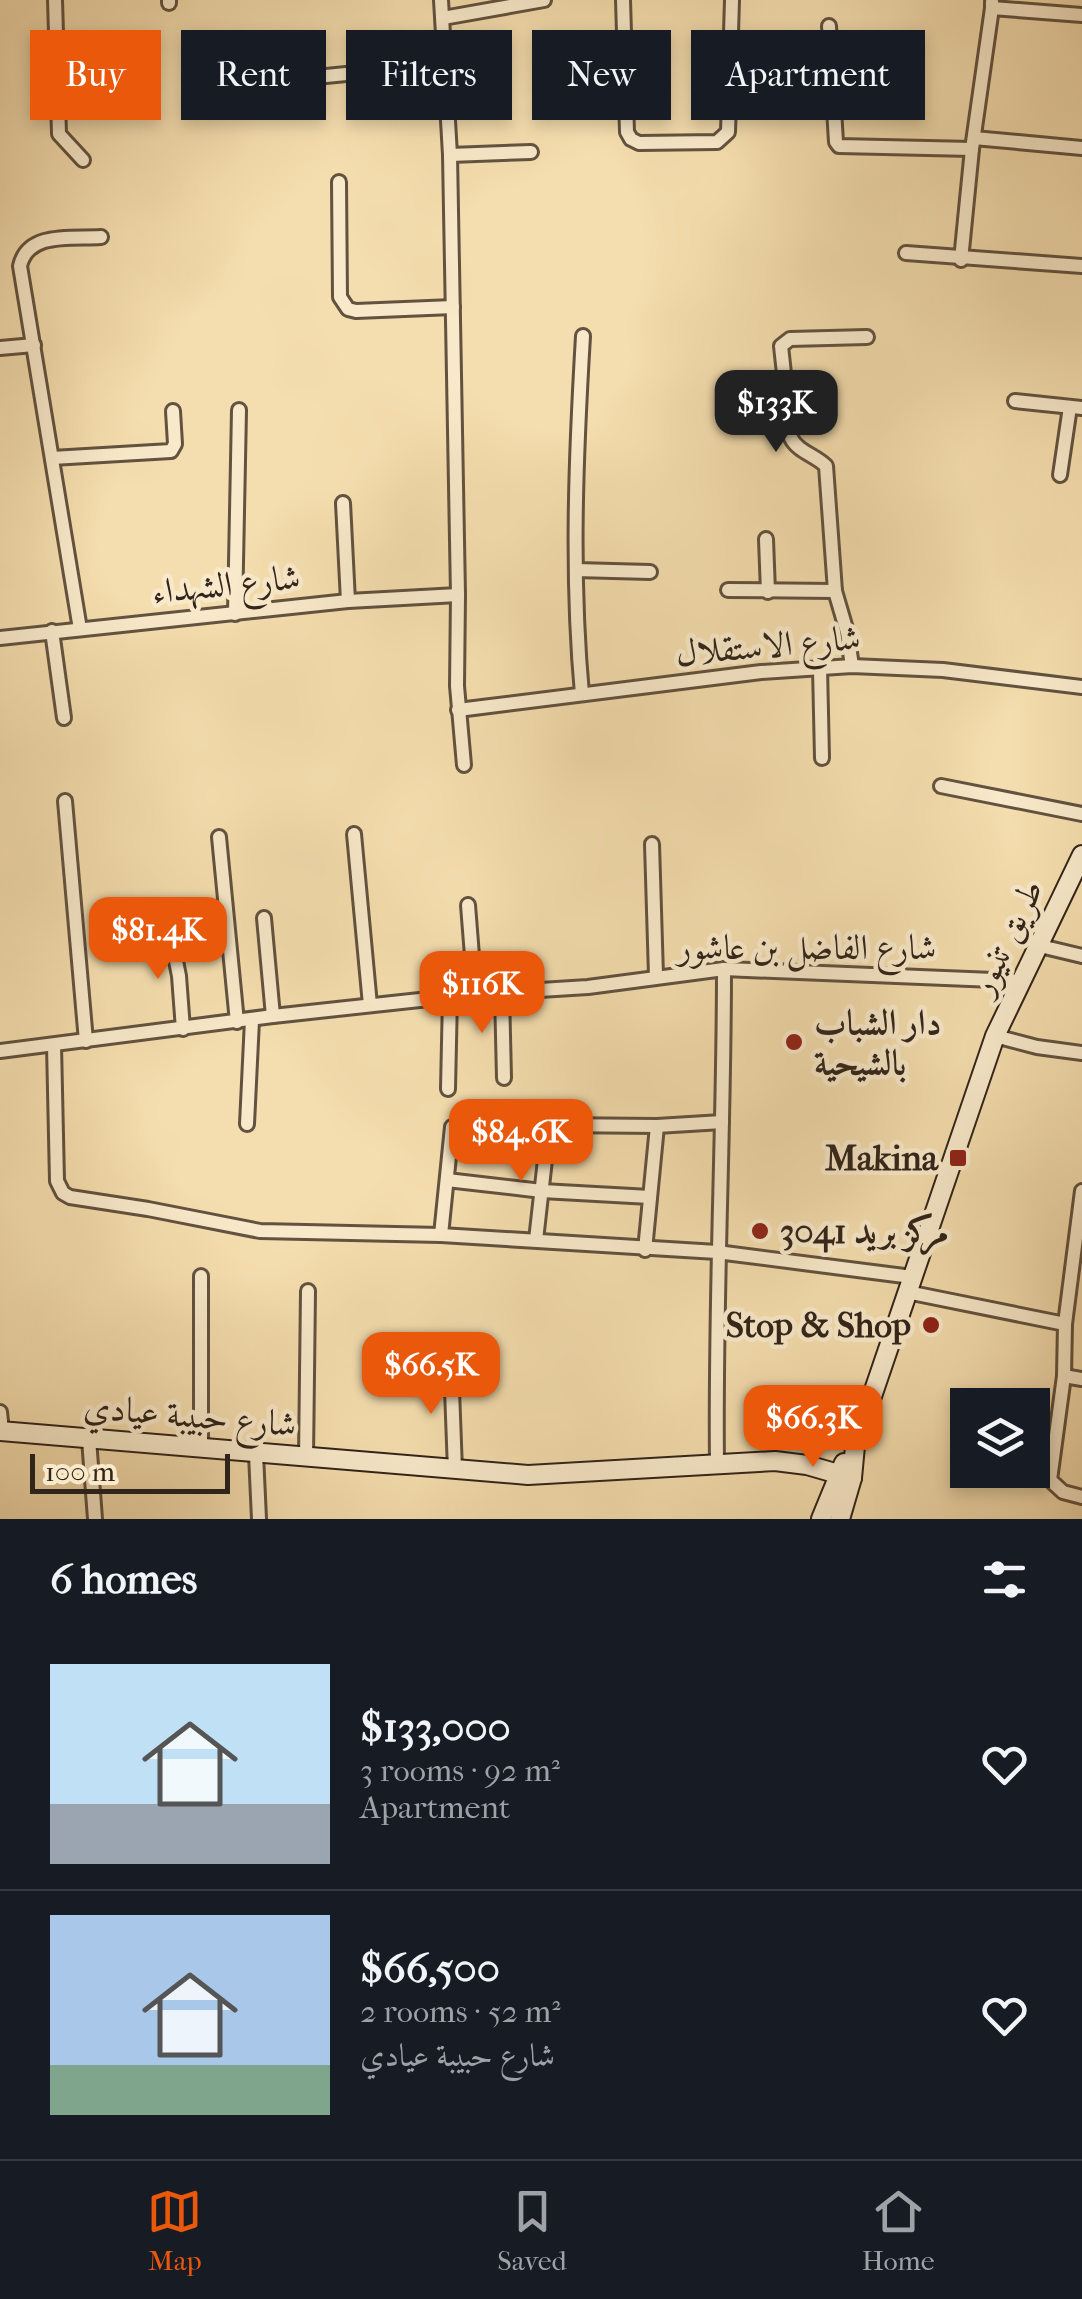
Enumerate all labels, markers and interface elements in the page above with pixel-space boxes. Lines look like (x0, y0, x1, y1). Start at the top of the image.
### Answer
chip: Buy (30, 30, 161, 120)
chip: Rent (181, 30, 326, 120)
chip: Filters (346, 30, 512, 120)
chip: New (532, 30, 671, 120)
chip: Apartment (691, 30, 925, 120)
pin: $133K (706, 370, 846, 455)
text: $133K (737, 384, 815, 421)
street label: شارع الشهداء (150, 556, 303, 621)
street label: شارع الاستقلال (674, 617, 863, 682)
street label: طريق تنيور (960, 873, 1053, 1005)
pin: $81.4K (77, 897, 239, 982)
text: $81.4K (111, 911, 205, 948)
street label: شارع الفاضل بن عاشور (675, 927, 936, 976)
pin: $116K (412, 951, 552, 1036)
text: $116K (442, 965, 522, 1002)
place label: دار الشباب بالشيحية (814, 1002, 941, 1083)
marker: دار الشباب بالشيحية (783, 1031, 805, 1053)
pin: $84.6K (440, 1099, 602, 1184)
text: $84.6K (471, 1113, 571, 1150)
place label: Makina (825, 1138, 939, 1179)
marker: Makina (947, 1147, 969, 1169)
place label: مركز بريد 3041 (780, 1211, 949, 1256)
marker: مركز بريد 3041 (749, 1220, 771, 1242)
place label: Stop & Shop (726, 1305, 911, 1346)
marker: Stop & Shop (920, 1314, 942, 1336)
pin: $66.5K (350, 1332, 512, 1417)
text: $66.5K (384, 1346, 478, 1383)
pin: $66.3K (732, 1385, 894, 1470)
street label: شارع حبيبة عيادي (81, 1386, 298, 1453)
map controls (950, 1388, 1050, 1488)
button: layers (950, 1388, 1050, 1488)
text: $66.3K (766, 1399, 860, 1436)
scale bar (30, 1449, 230, 1494)
text: 100 m (45, 1455, 115, 1488)
icon: filters (977, 1552, 1032, 1607)
text: 6 homes (50, 1555, 197, 1604)
text: $133,000 (360, 1703, 511, 1752)
icon: home (130, 1704, 250, 1824)
icon: heart (977, 1737, 1032, 1792)
text: 3 rooms · 92 m² (360, 1752, 560, 1789)
text: Apartment (360, 1789, 510, 1826)
text: $66,500 (360, 1944, 500, 1993)
icon: home (130, 1955, 250, 2075)
icon: heart (977, 1988, 1032, 2043)
text: 2 rooms · 52 m² (360, 1993, 560, 2030)
text: شارع حبيبة عيادي (360, 2037, 555, 2074)
tab: Map (147, 2184, 202, 2277)
tab: Saved (497, 2184, 567, 2277)
tab: Home (862, 2184, 935, 2277)

